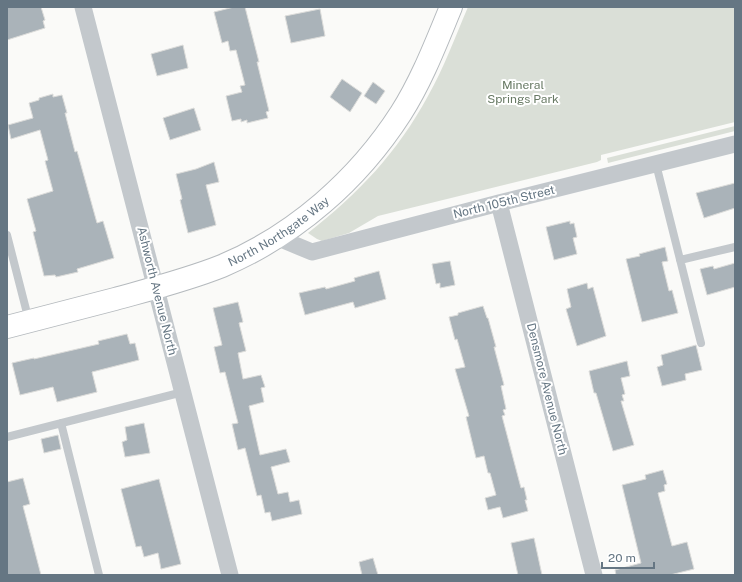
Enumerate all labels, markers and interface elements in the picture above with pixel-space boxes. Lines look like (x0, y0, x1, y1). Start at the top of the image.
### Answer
park label: Mineral Springs Park (487, 78, 559, 106)
street label: North 105th Street (452, 183, 557, 221)
street label: North Northgate Way (226, 193, 332, 269)
street label: Ashworth Avenue North (134, 225, 180, 357)
street label: Densmore Avenue North (524, 322, 570, 456)
scale bar (602, 544, 654, 570)
text: 20 m (608, 551, 636, 565)

